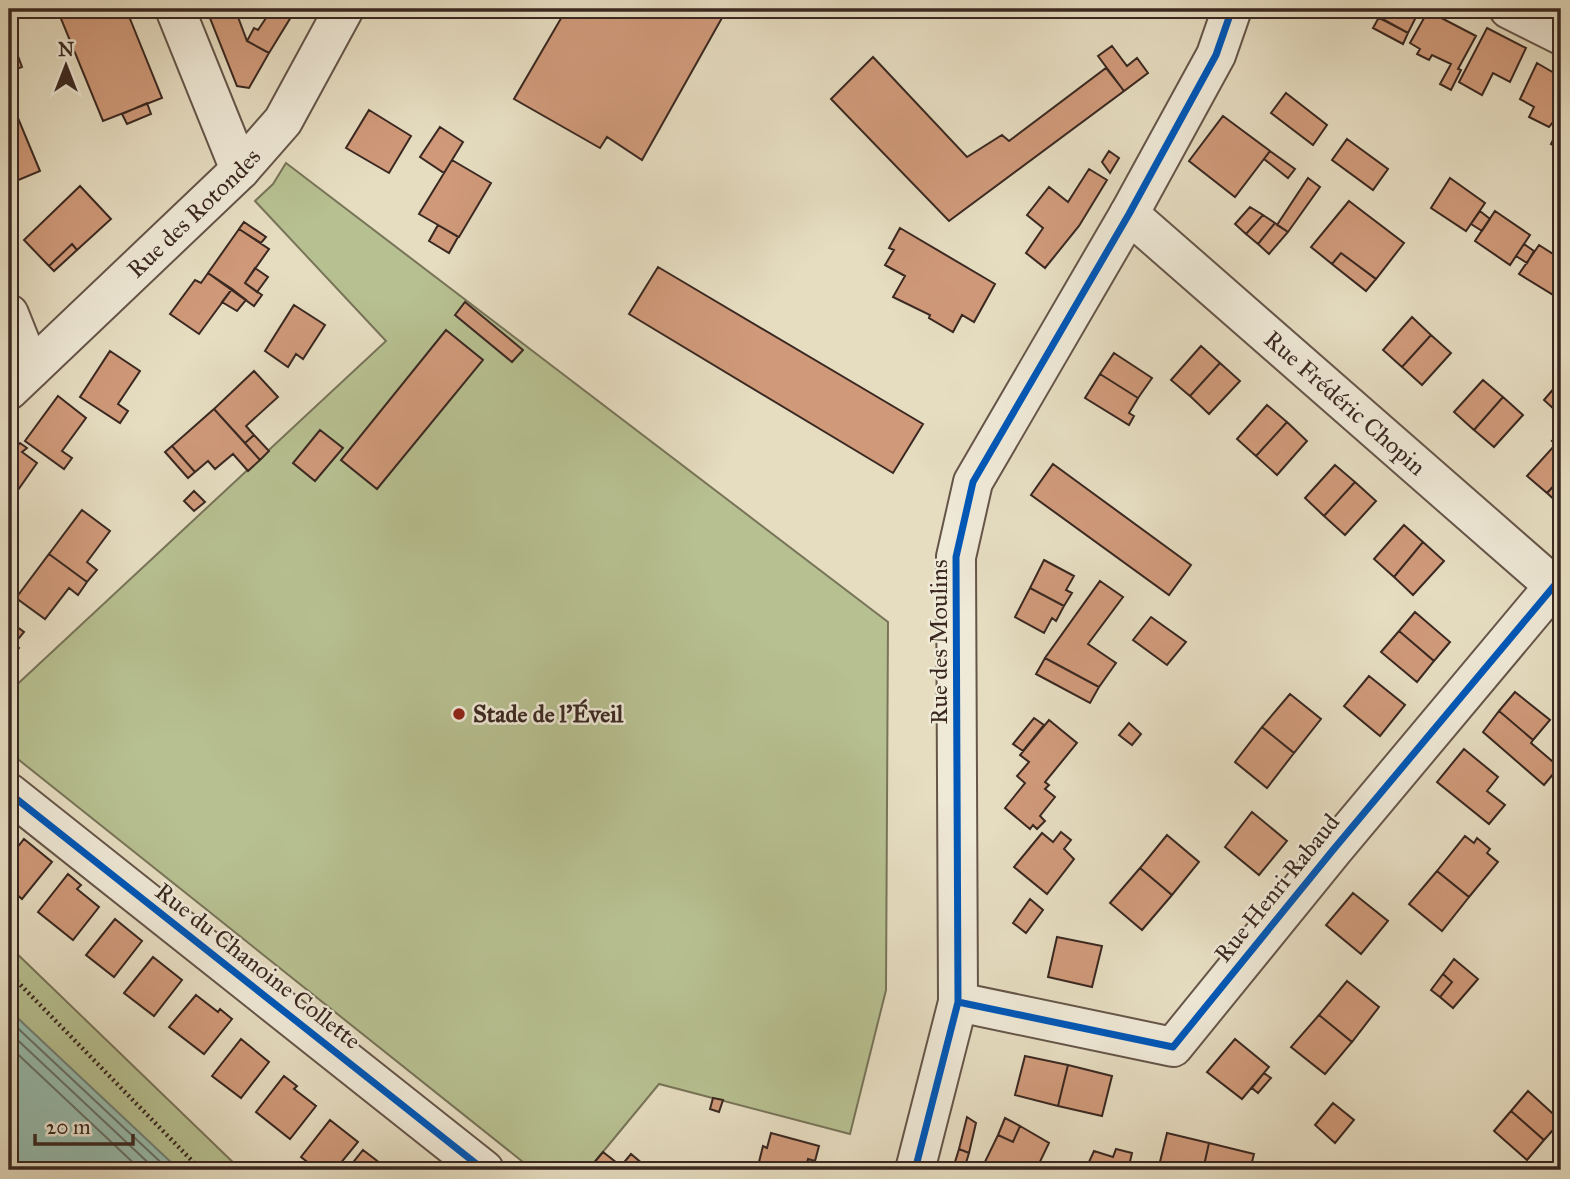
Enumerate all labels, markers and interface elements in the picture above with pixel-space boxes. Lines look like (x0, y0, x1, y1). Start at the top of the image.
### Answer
north arrow (32, 32, 102, 102)
text: N (58, 38, 74, 61)
street label: Rue des Rotondes (121, 142, 267, 284)
street label: Rue Frédéric Chopin (1258, 324, 1432, 482)
street label: Rue des Moulins (924, 560, 954, 724)
place label: Stade de l'Éveil (473, 698, 624, 729)
marker: Stade de l'Éveil (451, 706, 467, 722)
street label: Rue Henri Rabaud (1208, 808, 1346, 968)
street label: Rue du Chanoine Collette (149, 876, 367, 1056)
scale bar (35, 1102, 133, 1146)
text: 20 m (46, 1114, 91, 1140)

